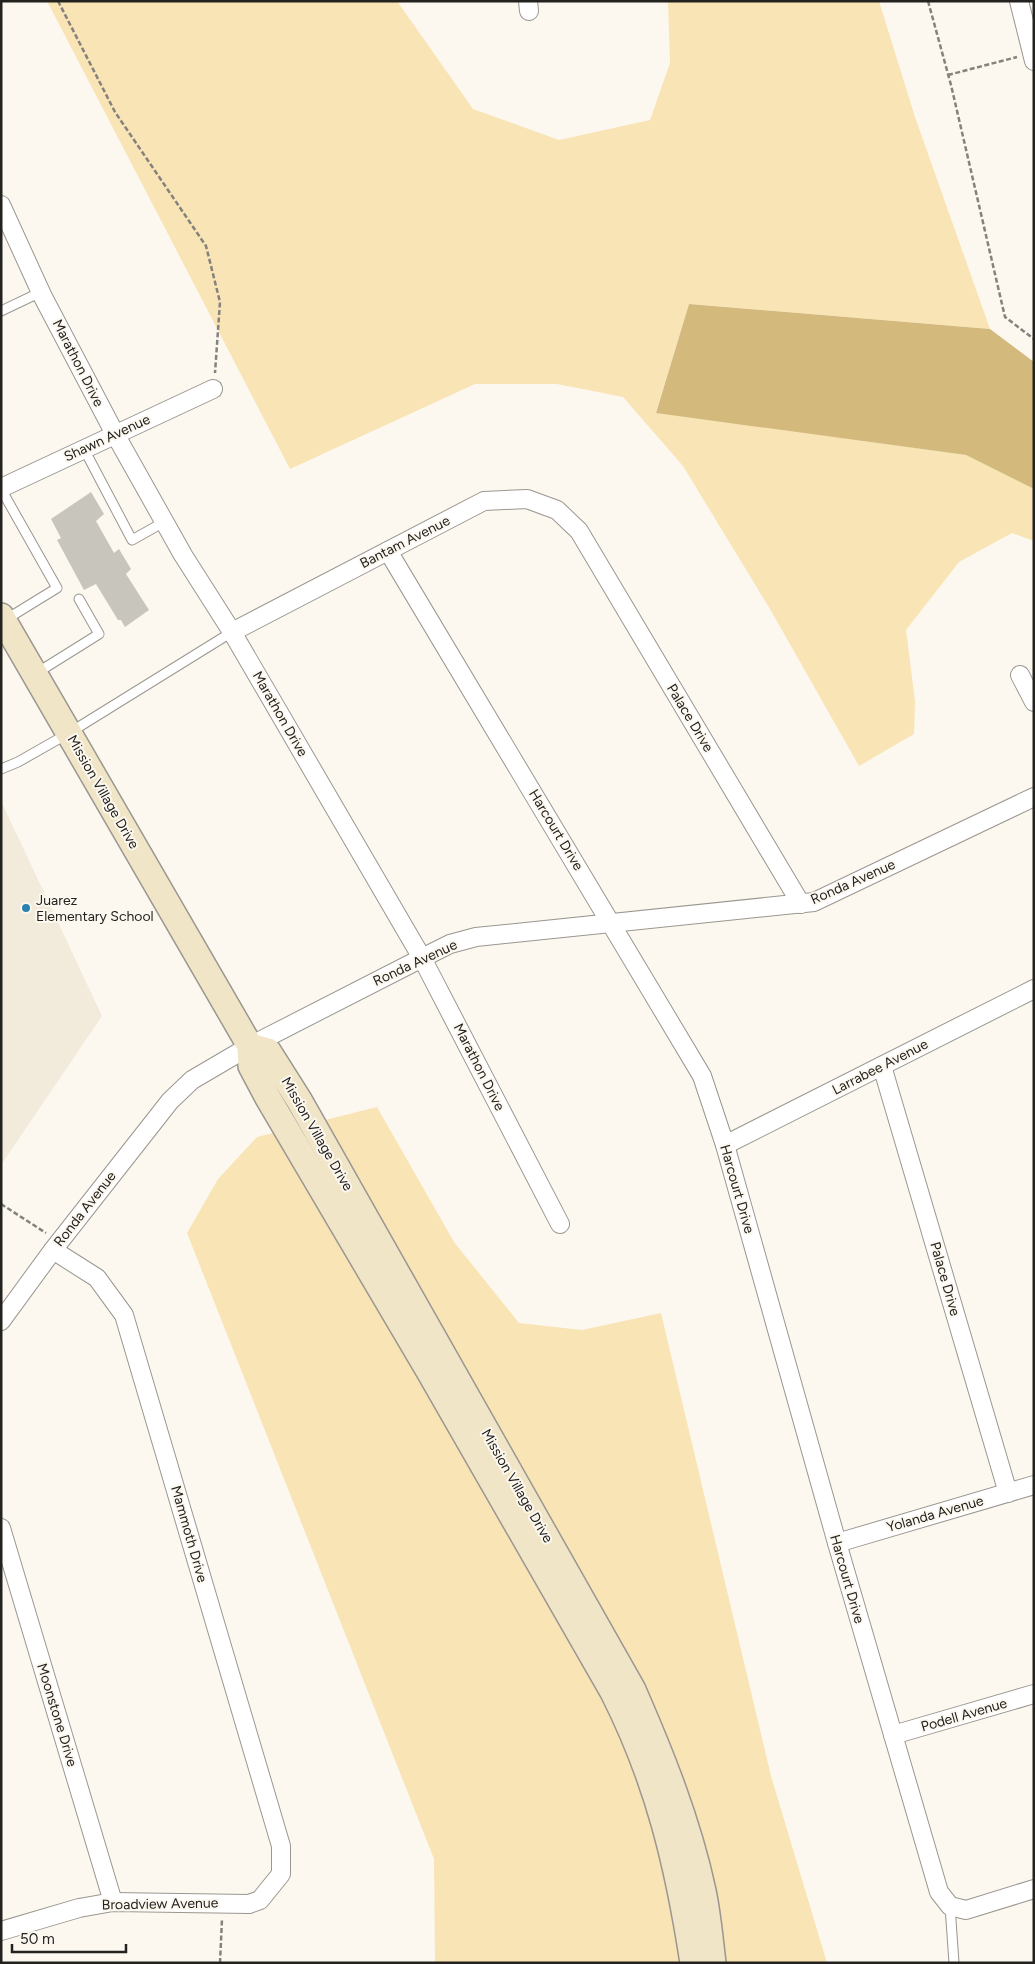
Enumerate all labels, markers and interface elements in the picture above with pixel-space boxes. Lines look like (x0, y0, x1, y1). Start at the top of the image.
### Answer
street label: Marathon Drive (49, 316, 107, 410)
street label: Shawn Avenue (61, 410, 153, 465)
street label: Bantam Avenue (357, 512, 453, 572)
street label: Marathon Drive (249, 668, 311, 760)
street label: Palace Drive (663, 681, 717, 755)
street label: Mission Village Drive (63, 732, 143, 852)
street label: Harcourt Drive (525, 786, 587, 874)
street label: Ronda Avenue (808, 856, 898, 908)
place label: Juarez Elementary School (36, 892, 154, 925)
marker: Juarez Elementary School (20, 902, 32, 914)
street label: Ronda Avenue (370, 936, 460, 990)
street label: Marathon Drive (450, 1020, 508, 1114)
street label: Larrabee Avenue (829, 1035, 931, 1098)
street label: Mission Village Drive (277, 1074, 357, 1194)
street label: Harcourt Drive (716, 1143, 758, 1236)
street label: Ronda Avenue (50, 1168, 120, 1250)
street label: Palace Drive (926, 1240, 964, 1318)
street label: Mission Village Drive (477, 1426, 557, 1546)
street label: Mammoth Drive (167, 1484, 211, 1585)
street label: Yolanda Avenue (885, 1492, 986, 1536)
street label: Harcourt Drive (826, 1533, 868, 1626)
street label: Moonstone Drive (33, 1661, 81, 1769)
street label: Podell Avenue (919, 1694, 1009, 1735)
street label: Broadview Avenue (102, 1894, 219, 1914)
scale bar (12, 1922, 126, 1954)
text: 50 m (20, 1930, 55, 1948)

